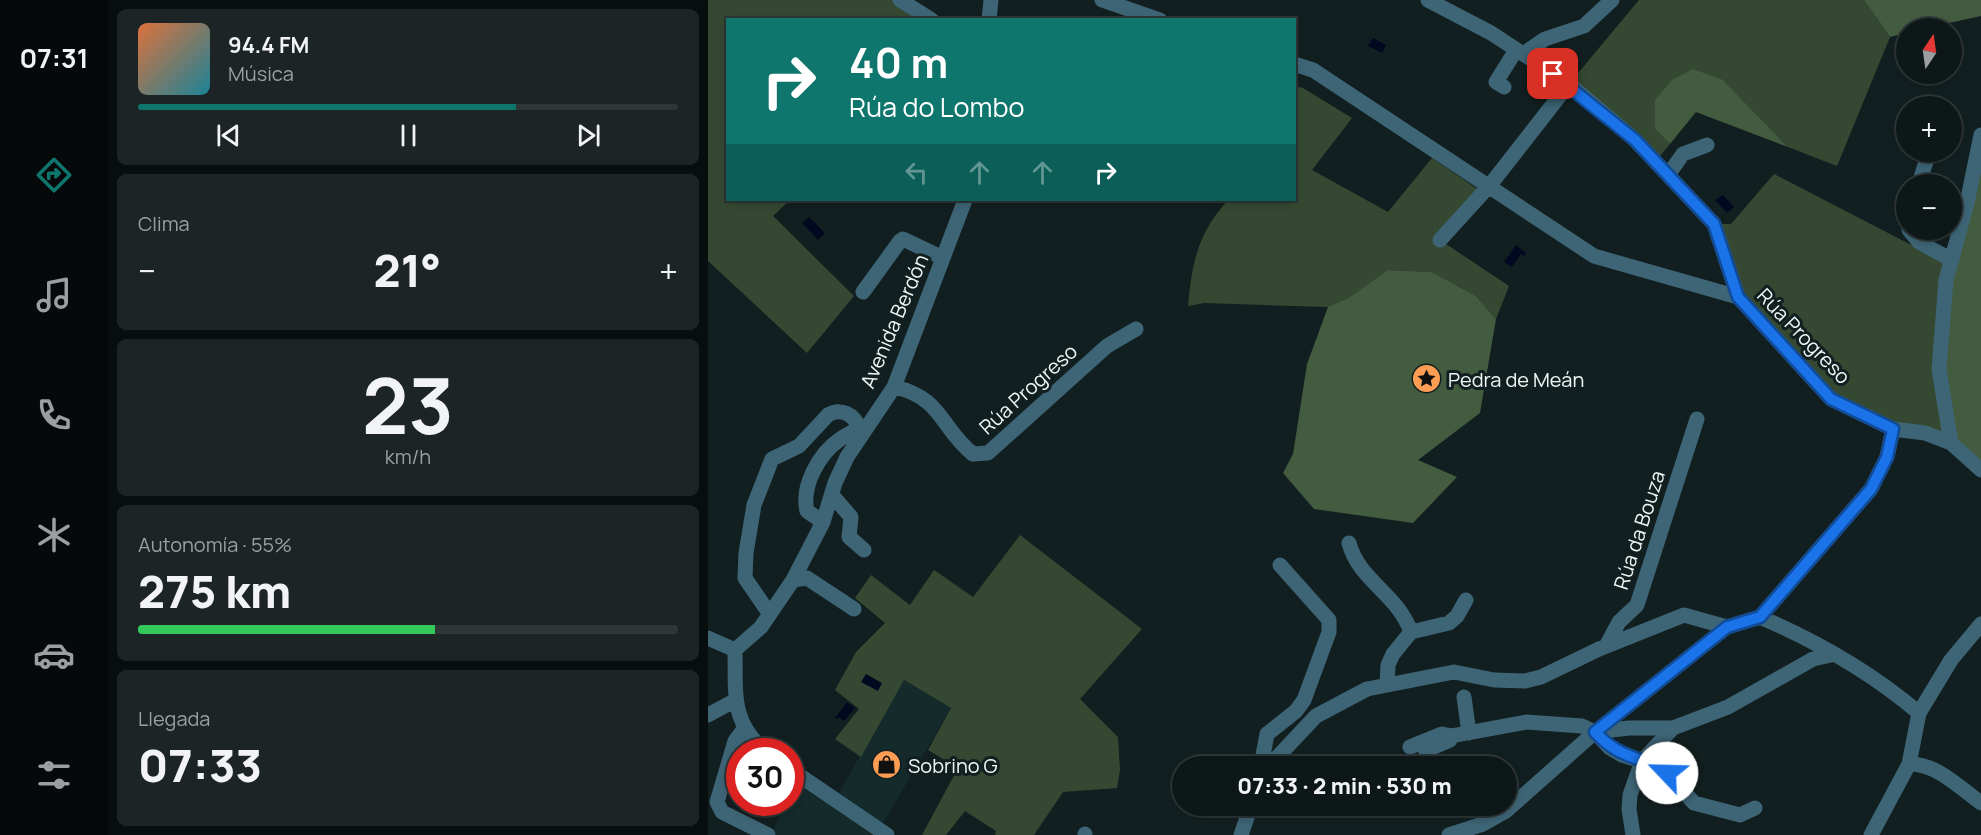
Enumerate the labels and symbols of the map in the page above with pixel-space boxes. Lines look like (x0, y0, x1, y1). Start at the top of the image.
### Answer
north arrow (1896, 18, 1962, 84)
pin (1527, 48, 1578, 99)
street label: Avenida Berdón (854, 250, 934, 392)
street label: Rúa Progreso (1751, 282, 1857, 390)
street label: Rúa Progreso (973, 338, 1083, 440)
place icon: Pedra de Meán (1411, 363, 1443, 395)
place label: Pedra de Meán (1448, 366, 1584, 393)
street label: Rúa da Bouza (1607, 467, 1671, 593)
speed limit sign: 30 (726, 738, 804, 816)
position arrow (1635, 741, 1699, 805)
shop icon: Sobrino G (871, 749, 903, 781)
place label: Sobrino G (908, 752, 998, 779)

